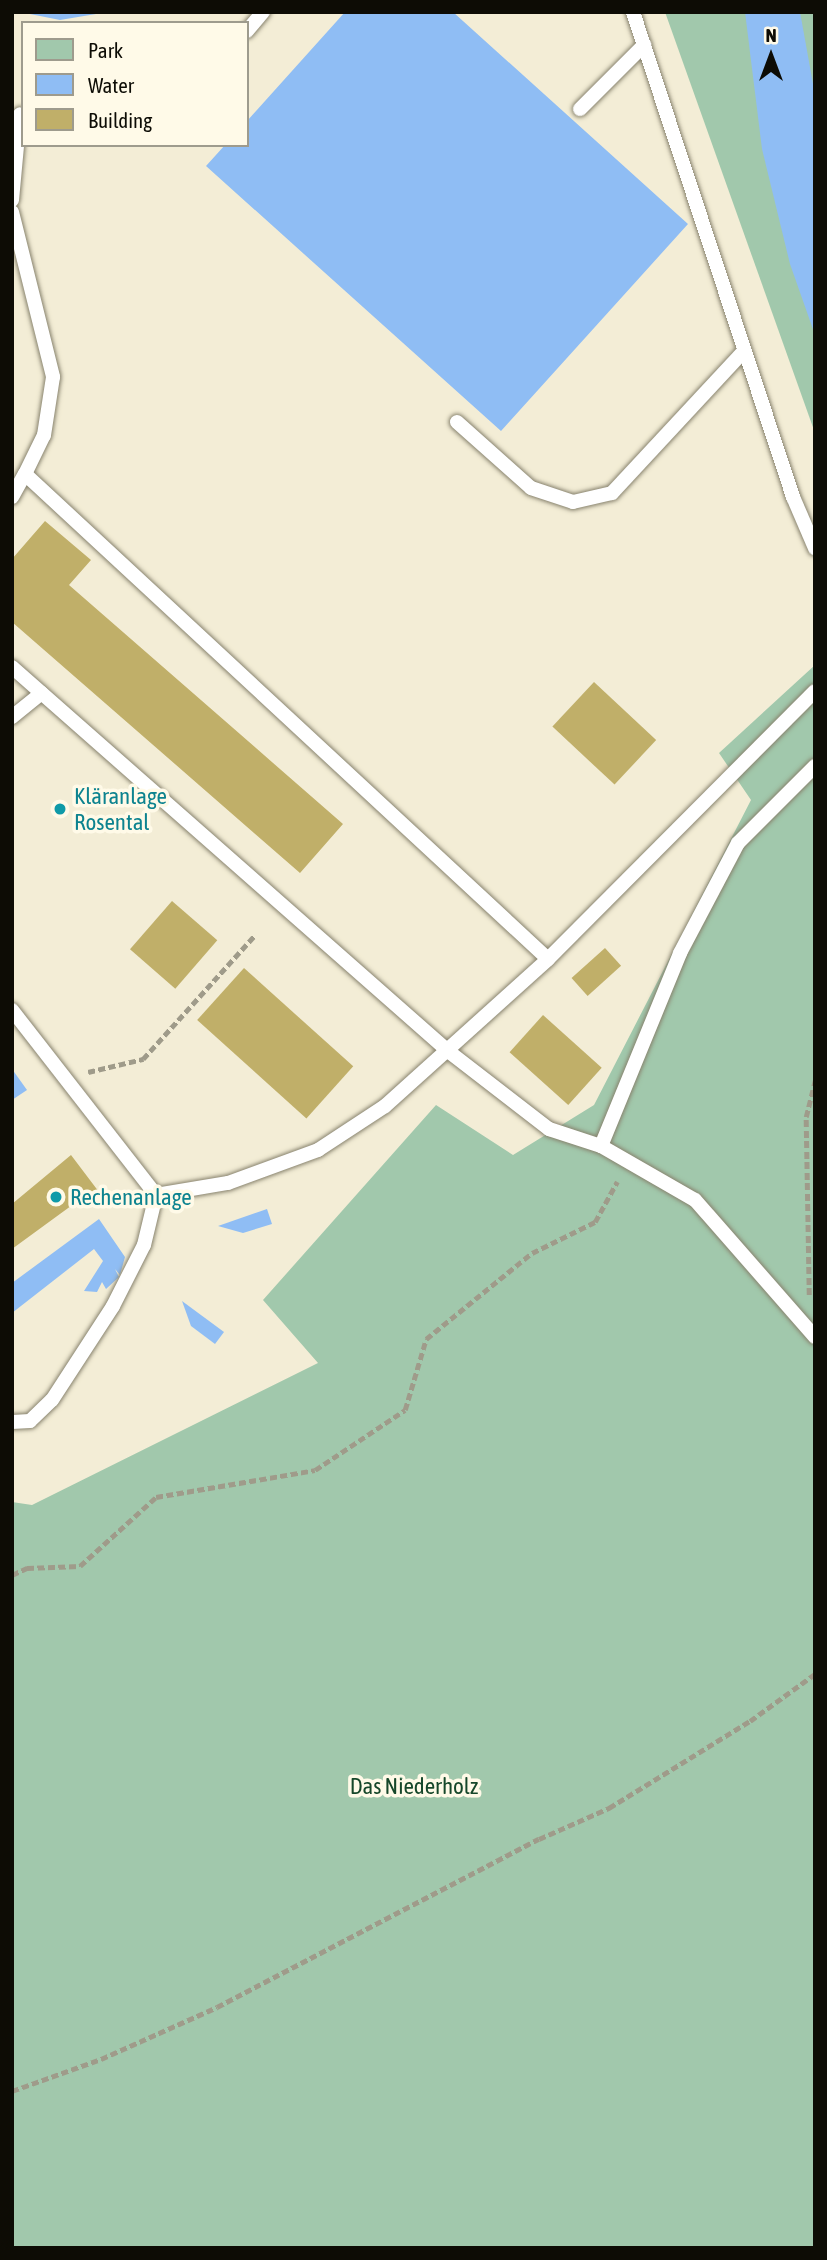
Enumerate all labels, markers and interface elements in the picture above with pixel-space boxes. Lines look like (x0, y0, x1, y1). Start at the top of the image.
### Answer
legend (21, 21, 248, 147)
north arrow (736, 21, 806, 91)
text: N (765, 24, 777, 46)
text: Park (88, 38, 123, 62)
text: Water (88, 73, 134, 97)
text: Building (88, 108, 152, 132)
place label: Kläranlage Rosental (74, 782, 167, 836)
marker: Kläranlage Rosental (52, 801, 68, 817)
place label: Rechenanlage (70, 1183, 192, 1211)
marker: Rechenanlage (48, 1189, 64, 1205)
park label: Das Niederholz (350, 1772, 478, 1800)

